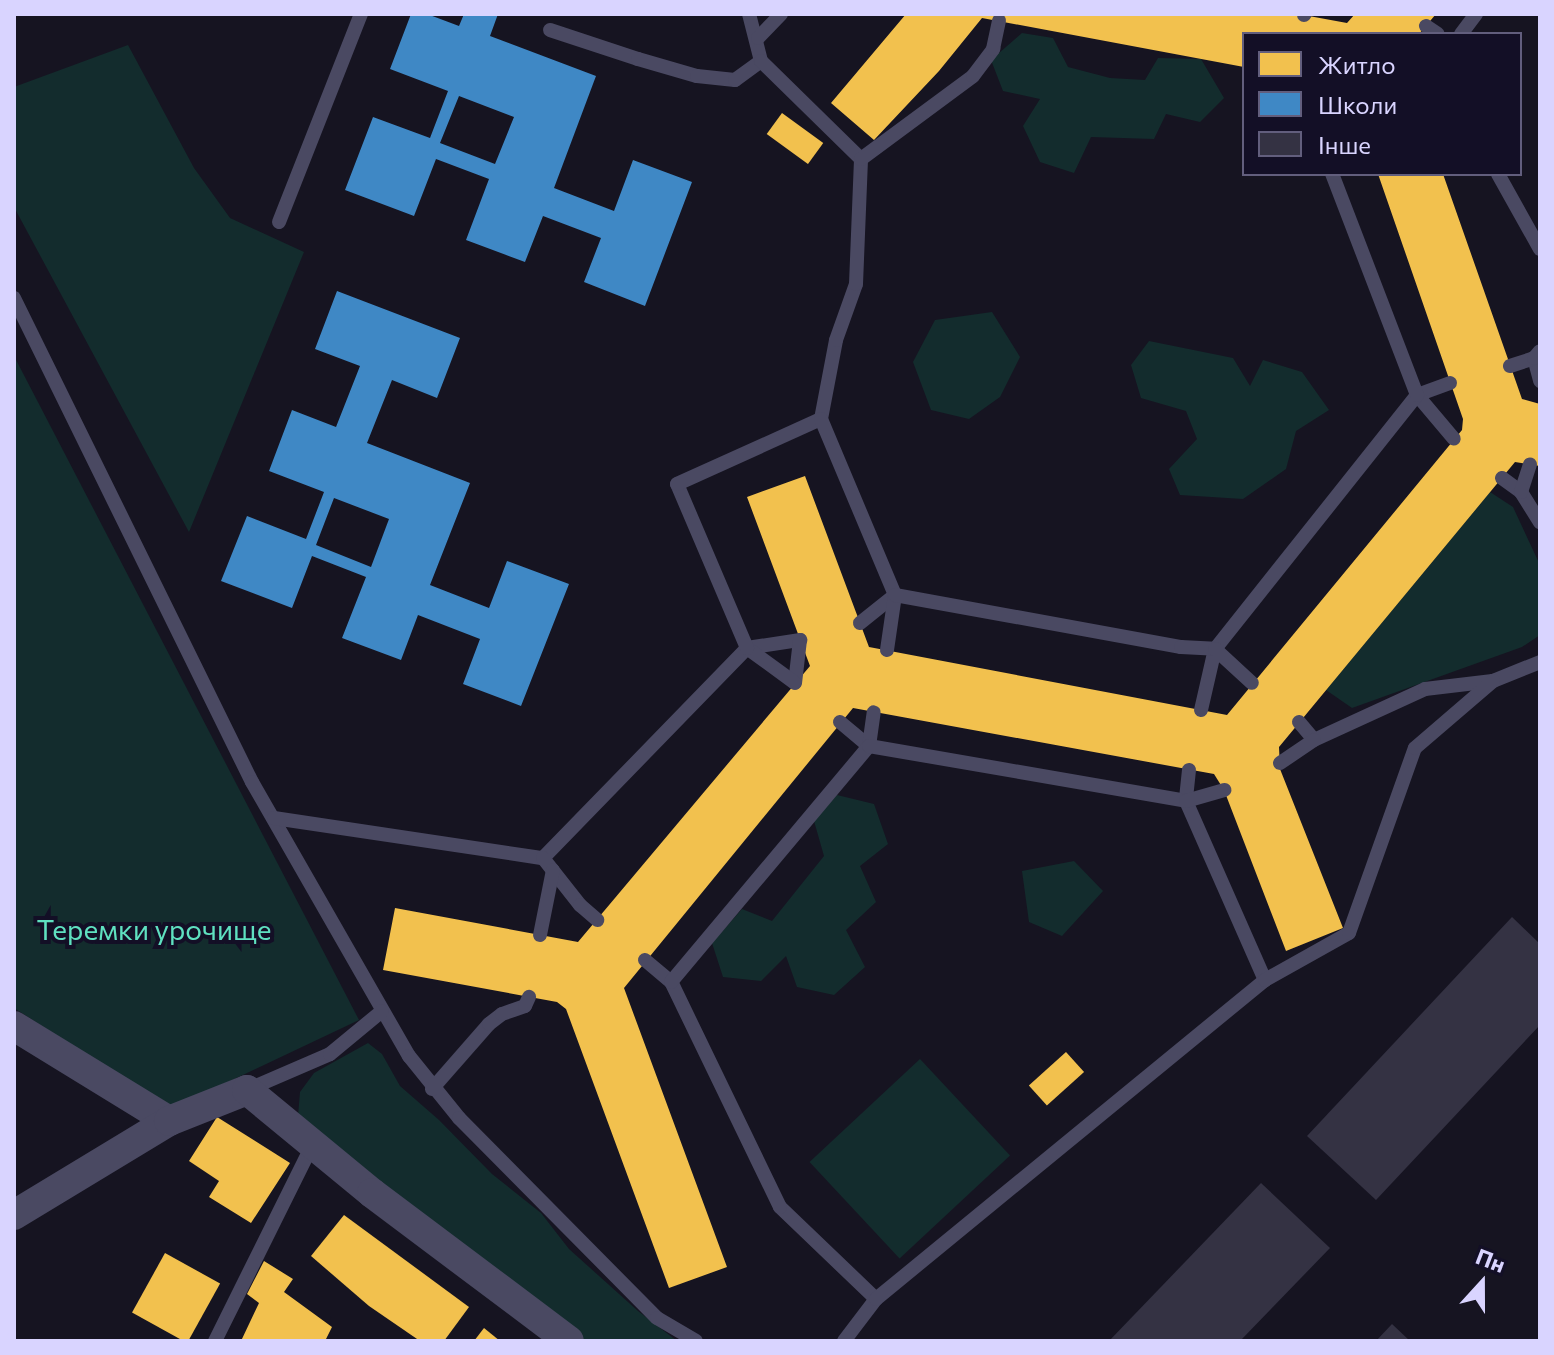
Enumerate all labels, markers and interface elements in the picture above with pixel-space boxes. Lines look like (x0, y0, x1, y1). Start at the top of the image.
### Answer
legend (1242, 32, 1522, 176)
text: Житло (1318, 50, 1396, 79)
text: Школи (1318, 90, 1397, 119)
text: Інше (1318, 130, 1371, 159)
park label: Теремки урочище (36, 912, 272, 946)
text: Пн (1472, 1242, 1509, 1278)
north arrow (1442, 1243, 1522, 1323)

